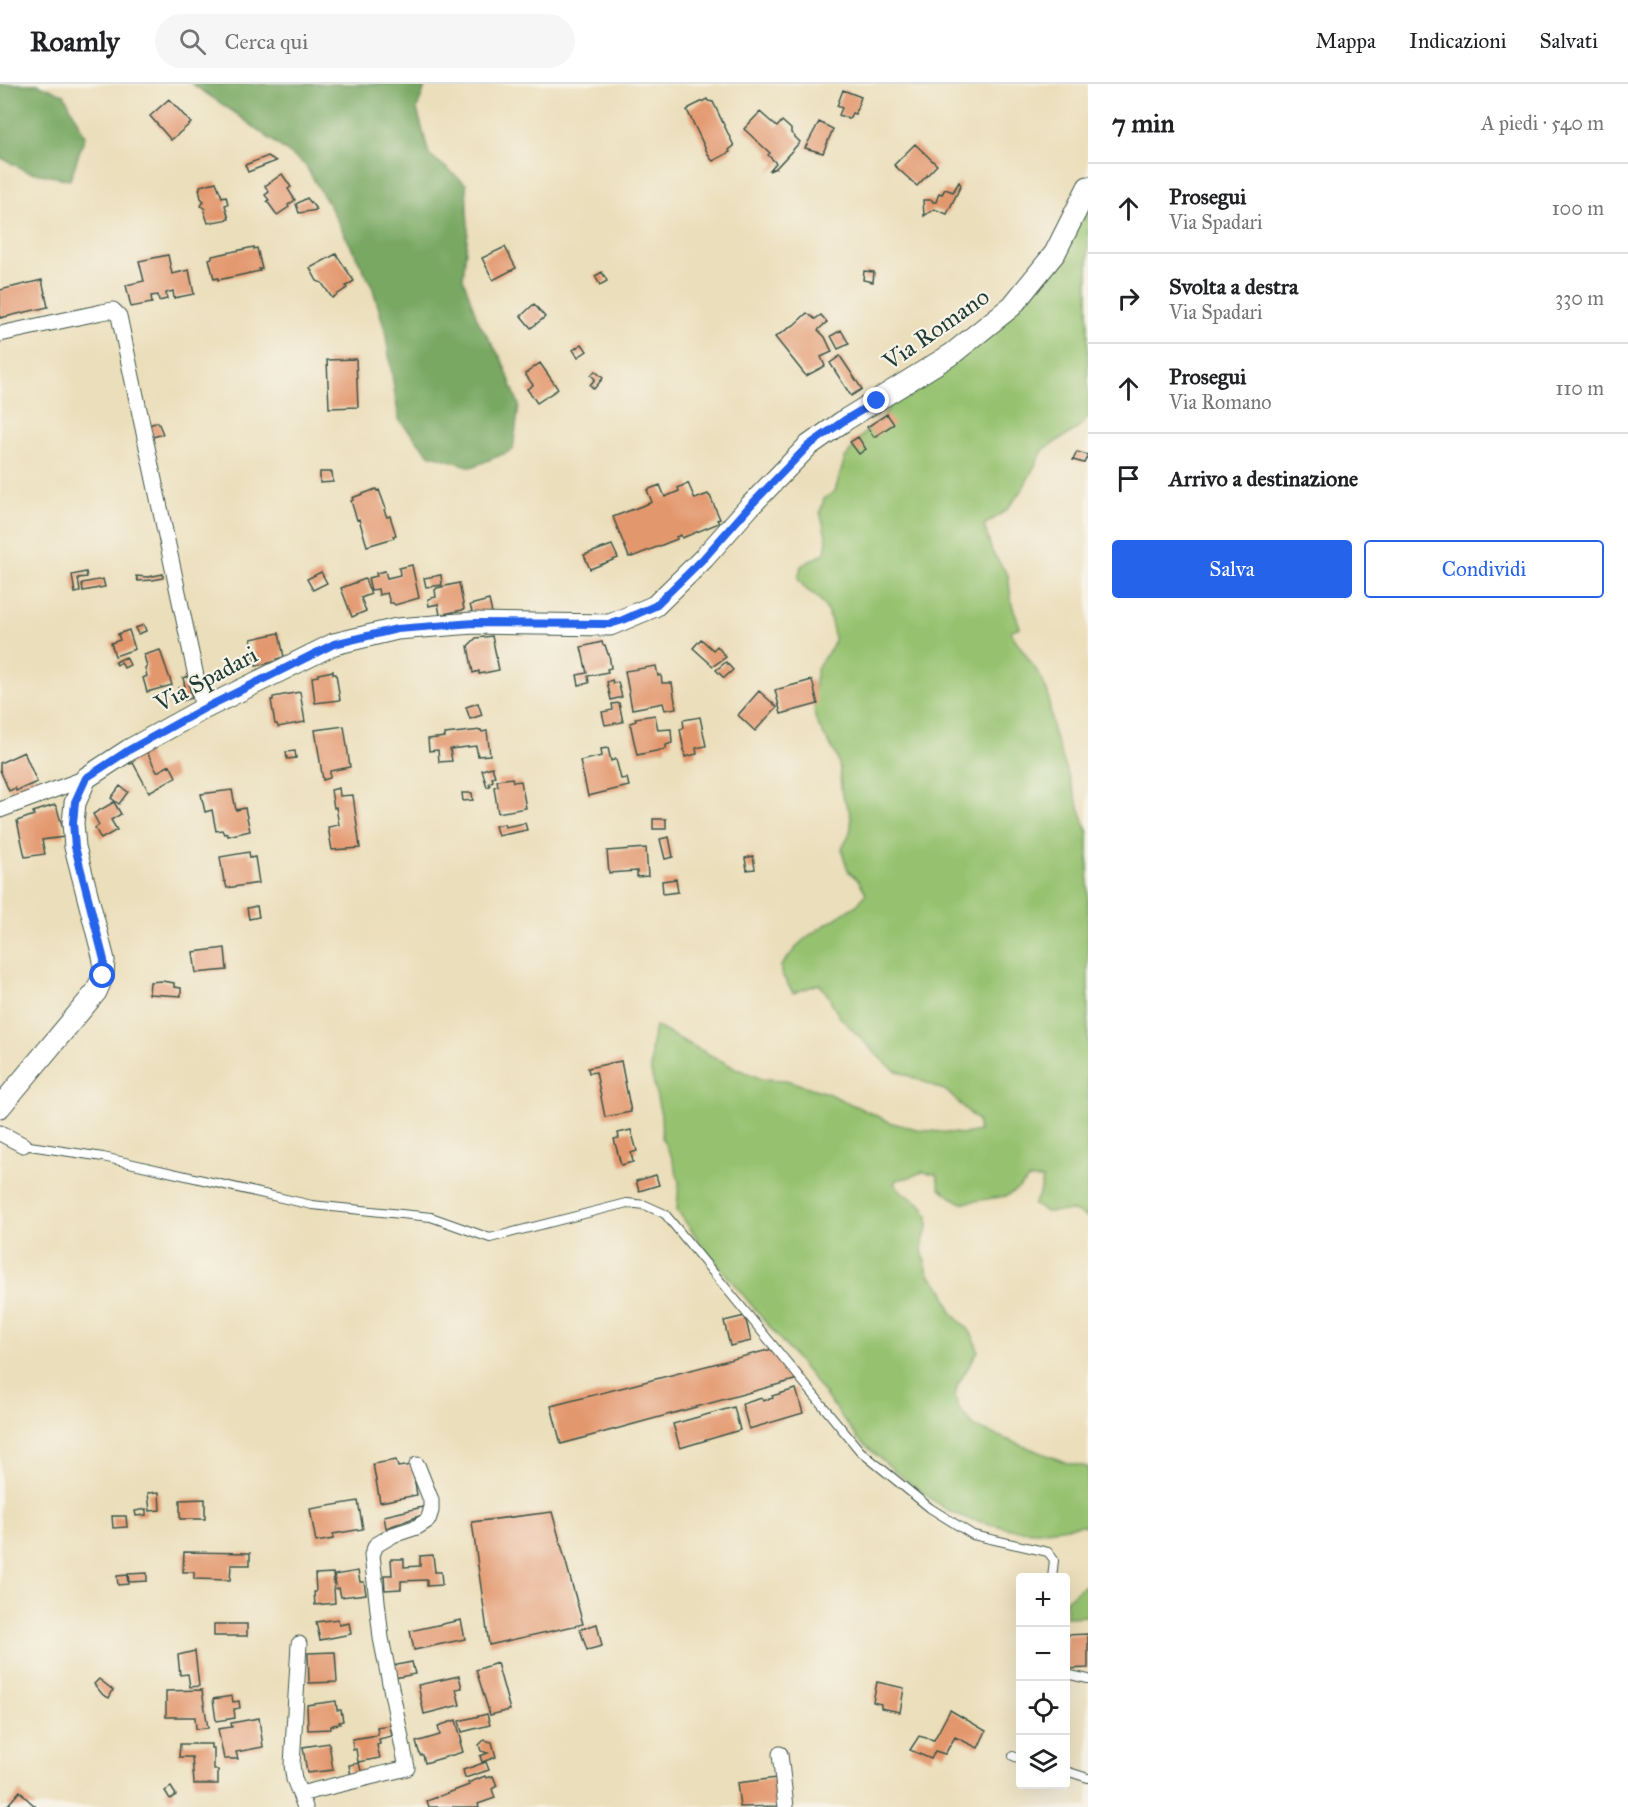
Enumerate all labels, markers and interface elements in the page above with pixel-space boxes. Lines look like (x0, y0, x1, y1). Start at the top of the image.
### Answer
search box (155, 14, 575, 68)
text: Roamly (30, 24, 119, 59)
icon: search (176, 25, 209, 58)
text: Cerca qui (224, 28, 308, 55)
text: Mappa (1316, 28, 1376, 54)
text: Indicazioni (1409, 28, 1507, 54)
text: Salvati (1540, 28, 1598, 54)
text: 7 min (1112, 107, 1175, 139)
text: A piedi · 540 m (1481, 111, 1604, 135)
text: Prosegui (1169, 183, 1246, 210)
icon: ahead (1112, 192, 1145, 225)
text: 100 m (1552, 196, 1604, 220)
text: Via Spadari (1169, 210, 1263, 234)
text: Svolta a destra (1169, 273, 1298, 300)
street label: Via Romano (876, 281, 995, 377)
icon: right (1112, 282, 1145, 315)
text: 330 m (1555, 286, 1604, 310)
text: Via Spadari (1169, 300, 1263, 324)
text: Prosegui (1169, 363, 1246, 390)
icon: ahead (1112, 372, 1145, 405)
text: 110 m (1556, 376, 1604, 400)
route end (863, 387, 889, 413)
text: Via Romano (1169, 390, 1272, 414)
icon: arrive (1112, 462, 1145, 495)
text: Arrivo a destinazione (1169, 465, 1358, 492)
button: Salva (1112, 540, 1352, 598)
button: Condividi (1364, 540, 1604, 598)
street label: Via Spadari (148, 639, 263, 719)
route start (89, 962, 115, 988)
map controls (1016, 1573, 1070, 1789)
button: + (1016, 1573, 1070, 1627)
button: − (1016, 1627, 1070, 1681)
button: locate (1016, 1681, 1070, 1735)
button: layers (1016, 1735, 1070, 1789)

